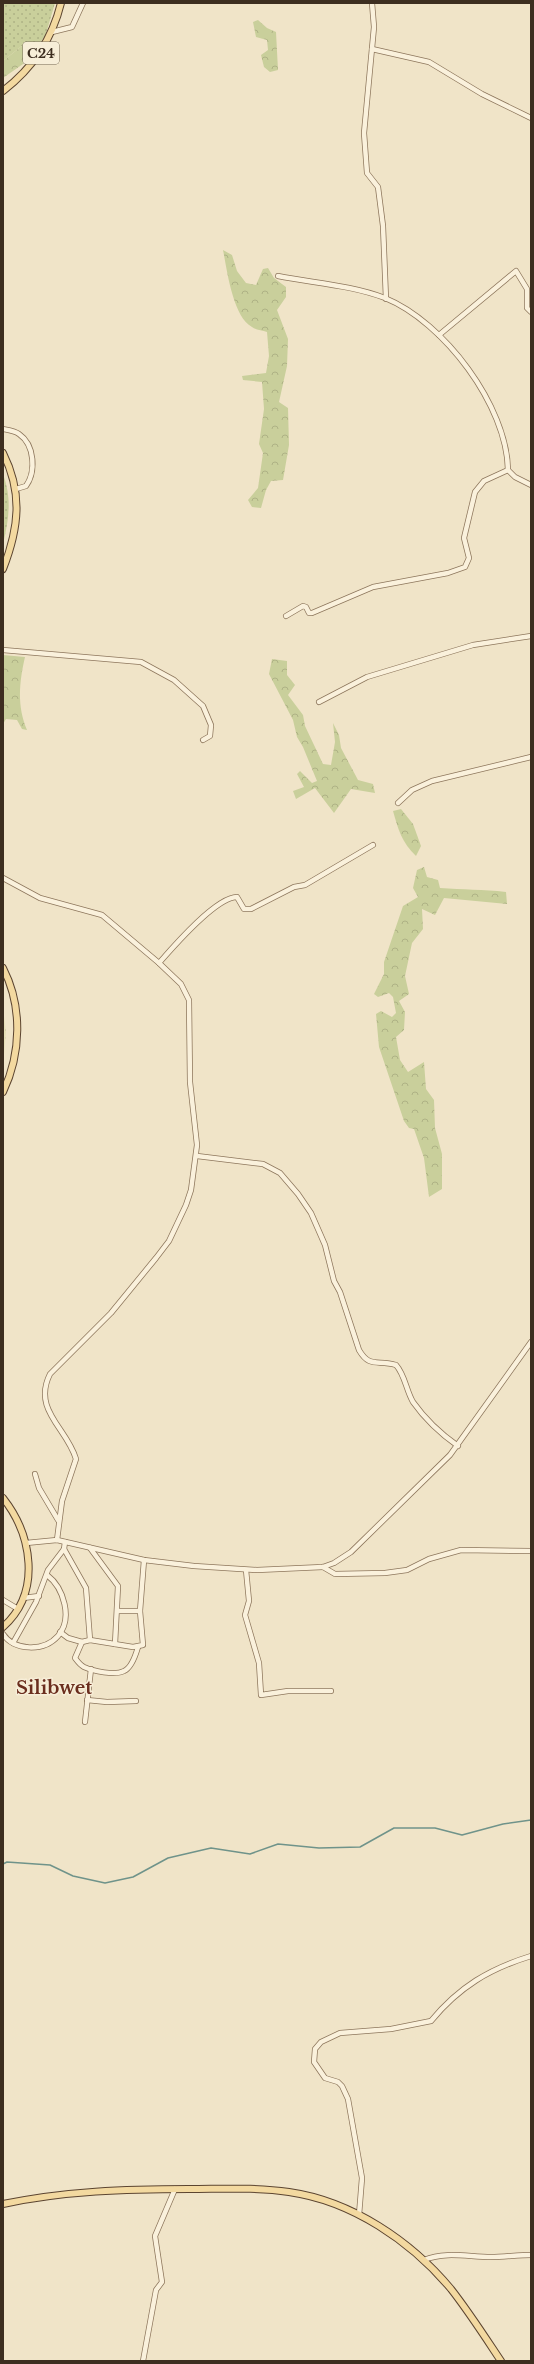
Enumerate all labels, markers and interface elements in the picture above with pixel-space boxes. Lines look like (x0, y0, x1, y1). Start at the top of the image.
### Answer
road number: C24 (23, 42, 59, 64)
district label: Silibwet (16, 1677, 92, 1699)

